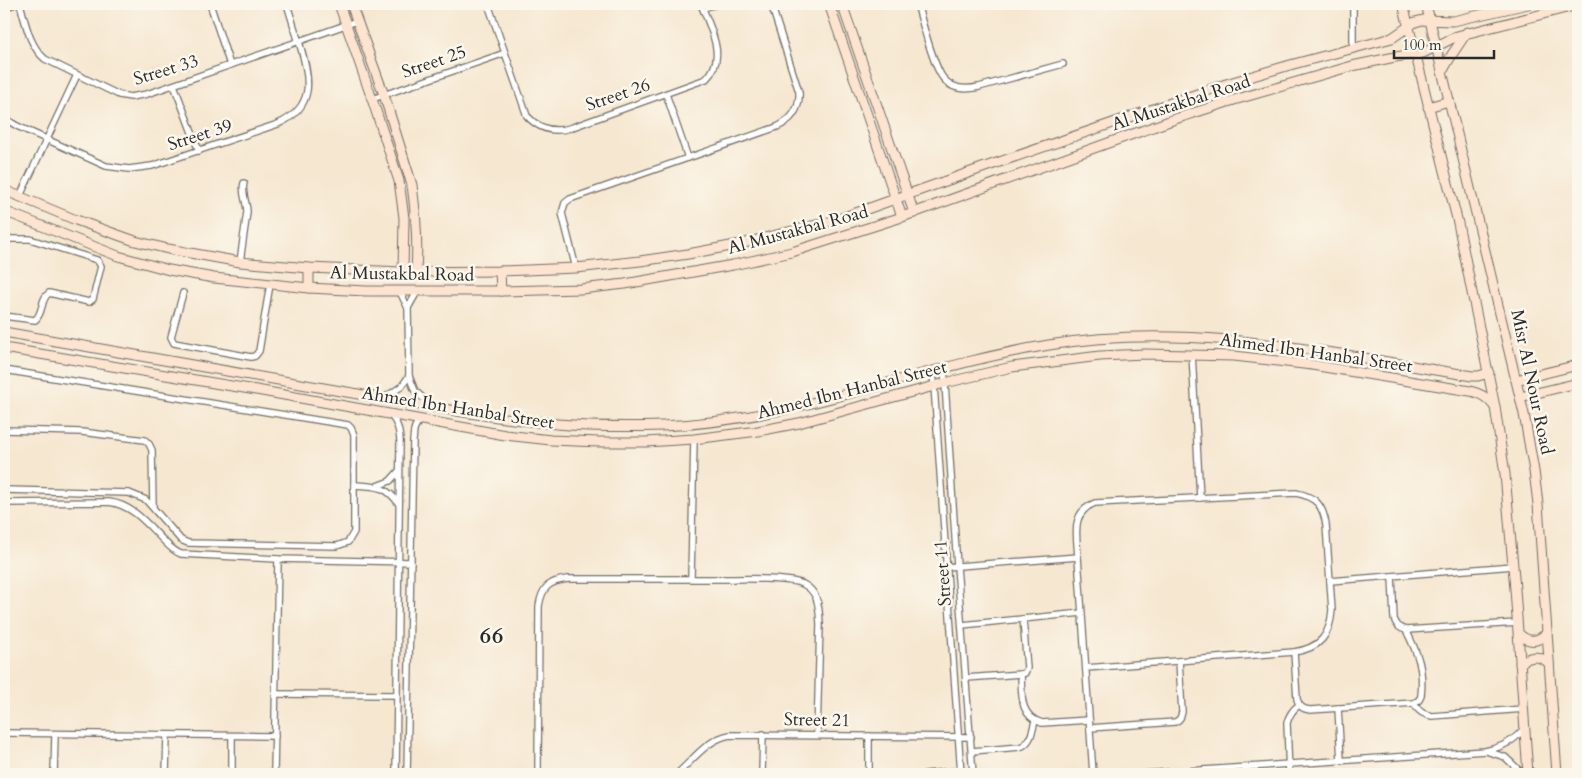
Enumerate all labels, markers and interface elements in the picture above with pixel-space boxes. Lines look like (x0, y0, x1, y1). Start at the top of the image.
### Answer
scale bar (1394, 28, 1494, 60)
text: 100 m (1402, 35, 1442, 55)
street label: Street 25 (398, 39, 470, 85)
street label: Street 33 (131, 48, 201, 92)
street label: Al Mustakbal Road (1108, 69, 1254, 137)
street label: Street 26 (582, 72, 654, 118)
street label: Street 39 (164, 113, 236, 157)
street label: Al Mustakbal Road (725, 199, 871, 261)
street label: Al Mustakbal Road (329, 260, 475, 288)
street label: Misr Al Nour Road (1504, 307, 1560, 457)
street label: Ahmed Ibn Hanbal Street (1218, 327, 1414, 379)
street label: Ahmed Ibn Hanbal Street (755, 354, 950, 426)
street label: Ahmed Ibn Hanbal Street (360, 380, 556, 436)
street label: Street 11 (928, 539, 958, 607)
district label: 66 (480, 621, 504, 651)
street label: Street 21 (783, 707, 851, 733)

